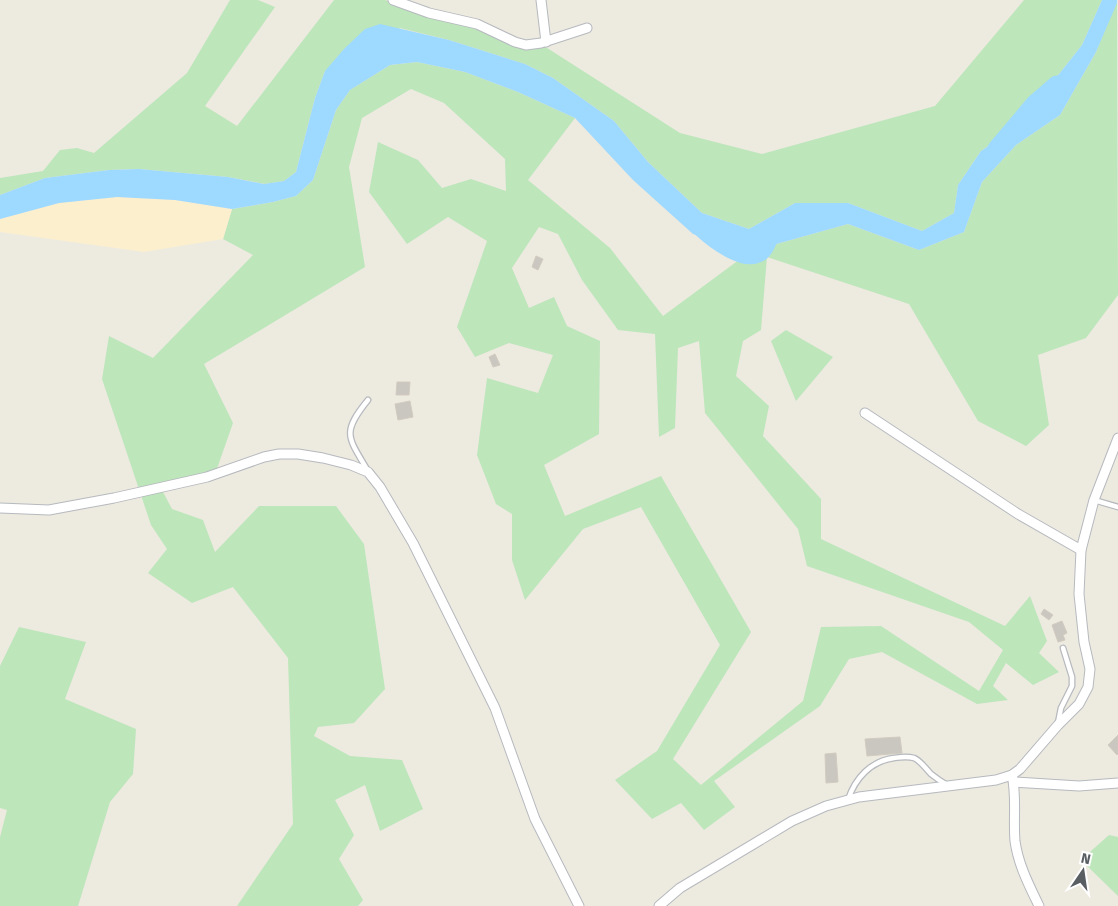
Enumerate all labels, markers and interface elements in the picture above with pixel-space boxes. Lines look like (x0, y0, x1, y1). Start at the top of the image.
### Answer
north arrow (1058, 846, 1108, 896)
text: N (1079, 849, 1092, 868)

